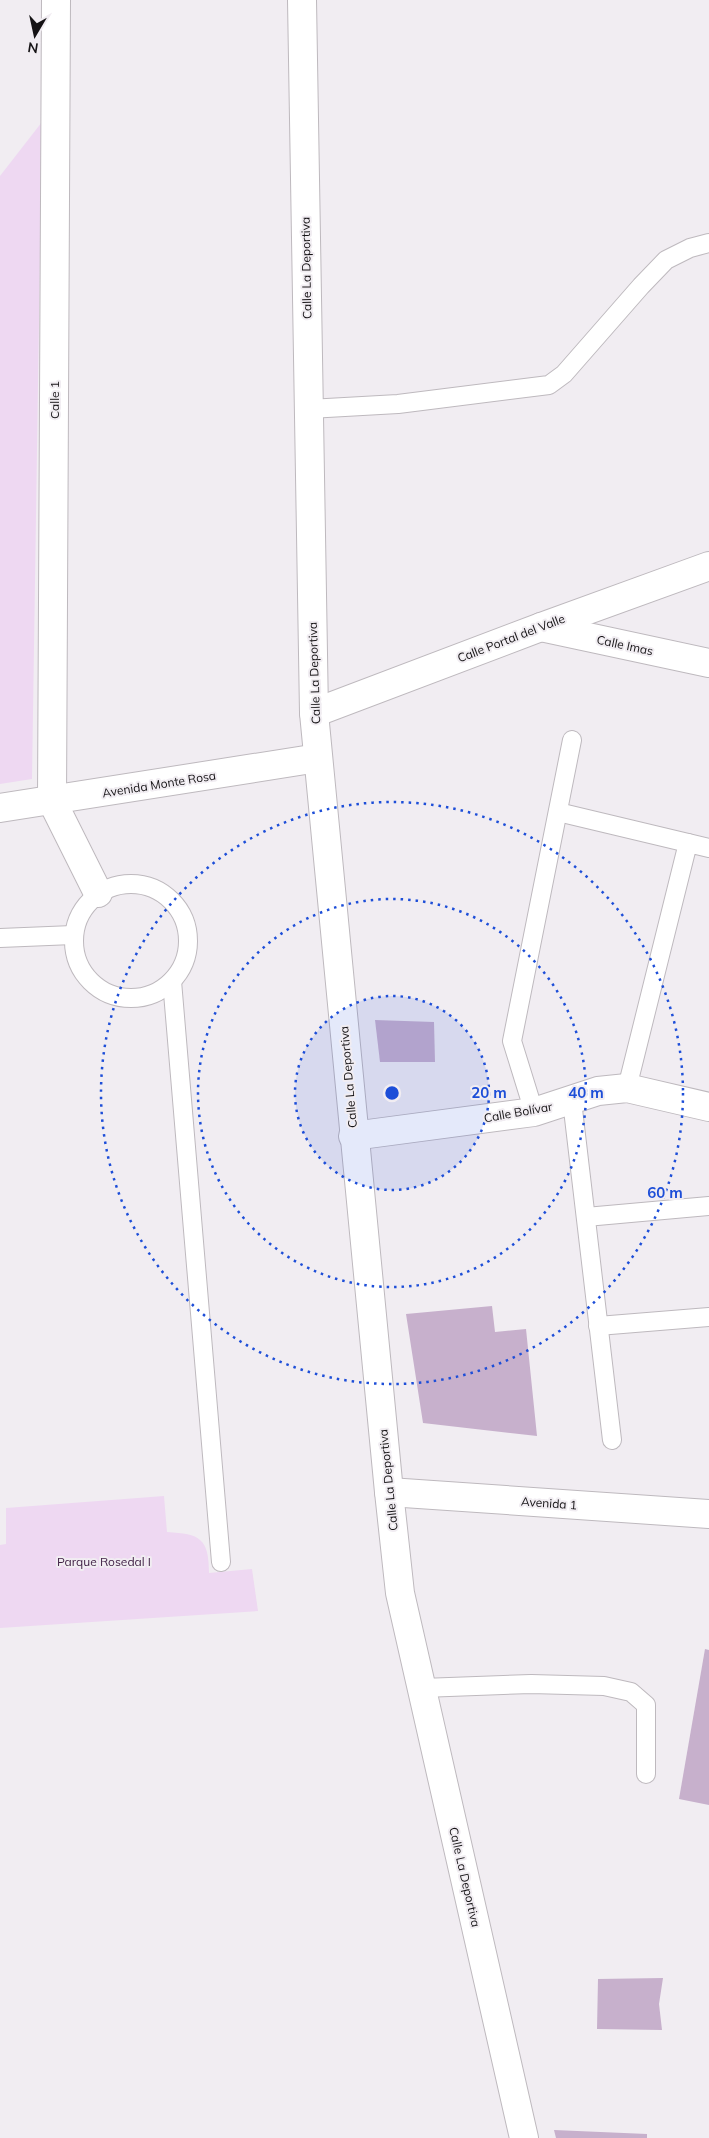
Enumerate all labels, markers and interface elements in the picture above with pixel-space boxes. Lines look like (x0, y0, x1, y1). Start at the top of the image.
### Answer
north arrow (10, 10, 60, 60)
text: N (26, 38, 40, 58)
street label: Calle La Deportiva (298, 217, 314, 319)
street label: Calle 1 (47, 381, 62, 419)
street label: Calle Portal del Valle (455, 611, 567, 665)
street label: Calle La Deportiva (305, 622, 323, 724)
street label: Calle Imas (595, 632, 655, 658)
street label: Avenida Monte Rosa (101, 768, 217, 800)
street label: Calle La Deportiva (336, 1025, 360, 1129)
text: 20 m (471, 1083, 507, 1102)
text: 40 m (568, 1083, 604, 1102)
centre of rings (383, 1084, 401, 1102)
street label: Calle Bolívar (483, 1099, 554, 1125)
text: 60 m (647, 1183, 683, 1202)
street label: Calle La Deportiva (375, 1428, 401, 1532)
street label: Avenida 1 (521, 1494, 577, 1512)
park label: Parque Rosedal I (57, 1554, 151, 1569)
street label: Calle La Deportiva (446, 1826, 484, 1928)

